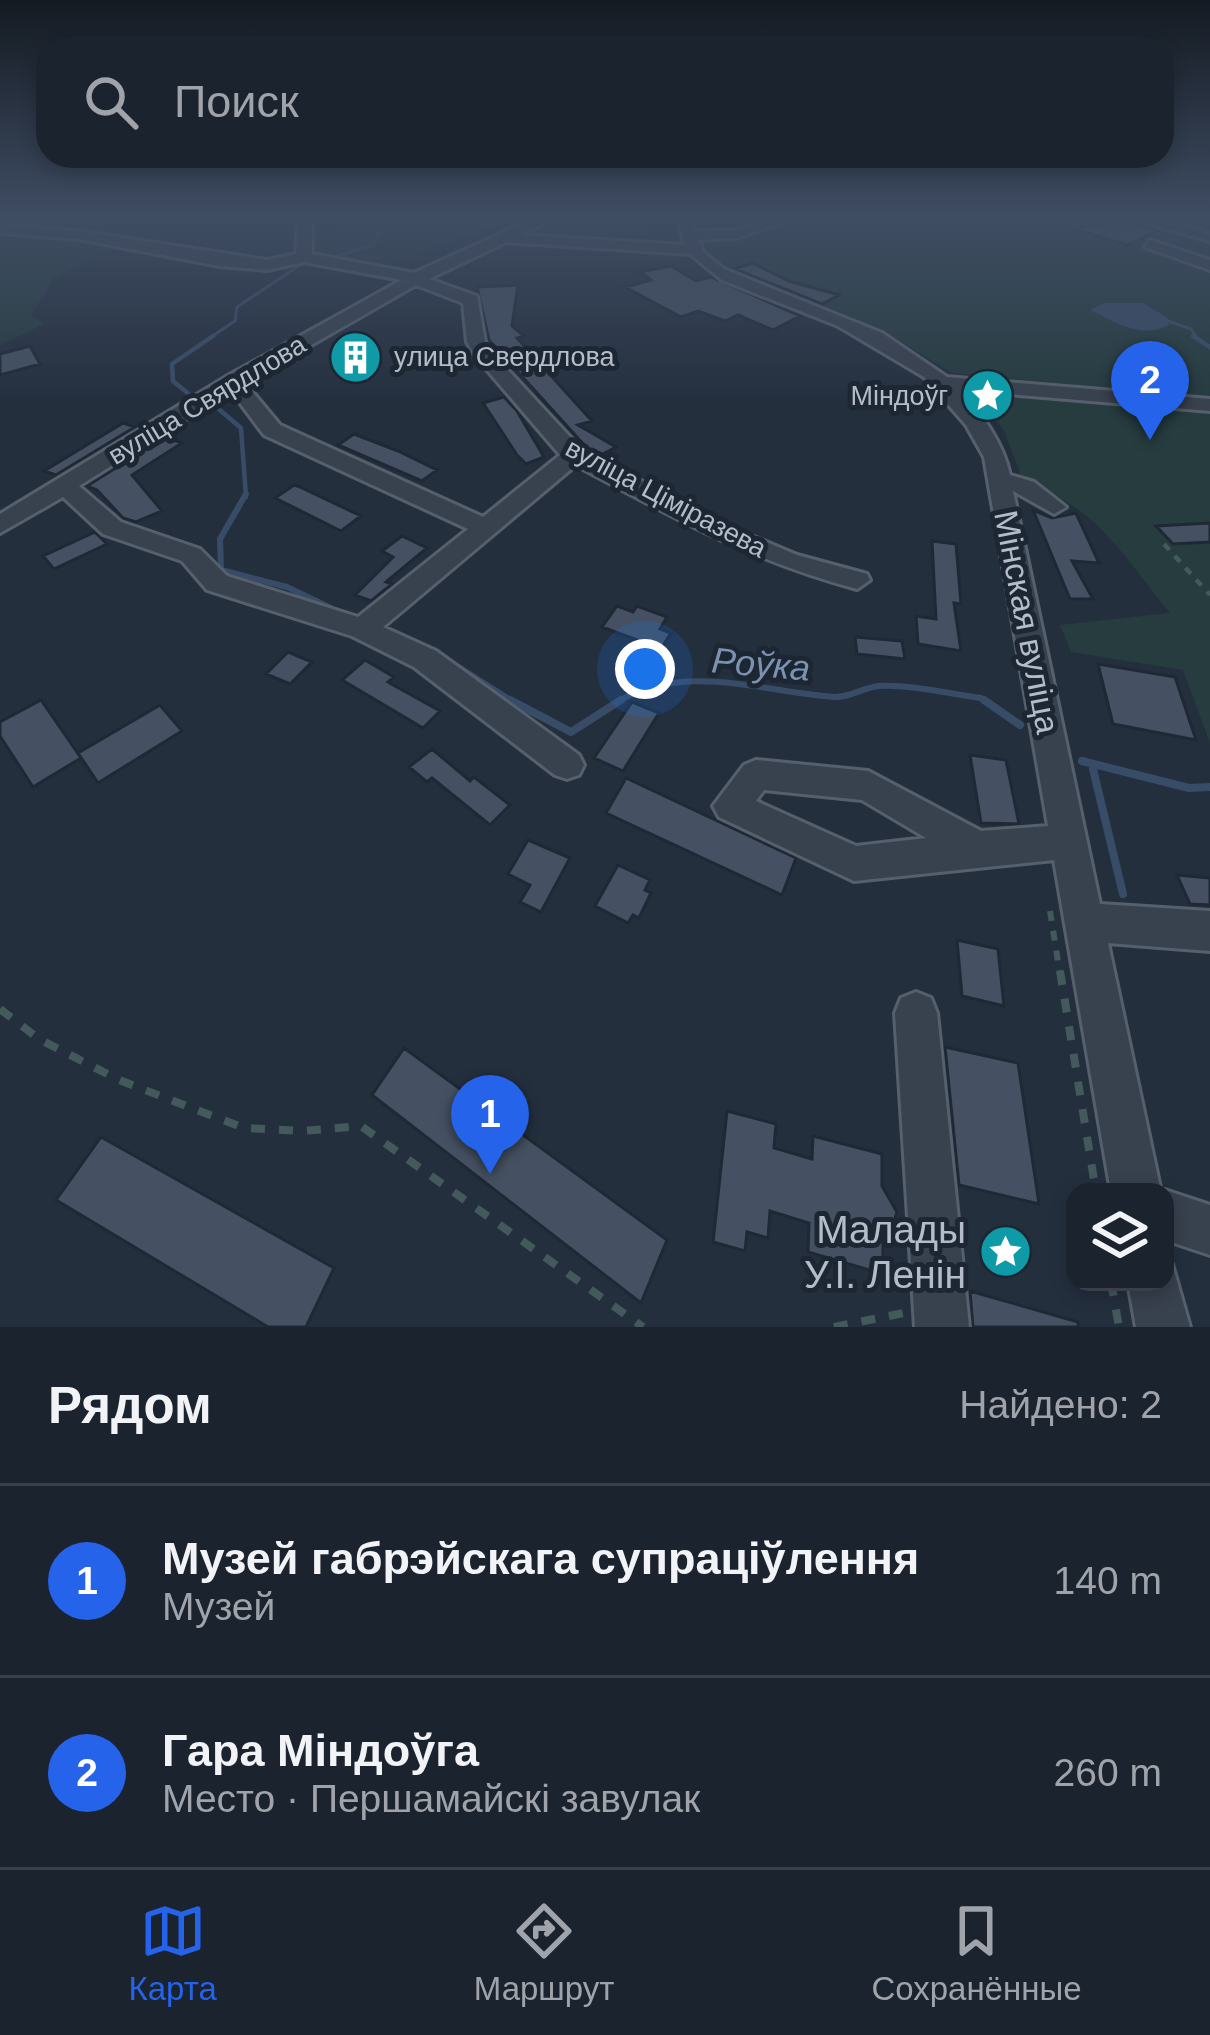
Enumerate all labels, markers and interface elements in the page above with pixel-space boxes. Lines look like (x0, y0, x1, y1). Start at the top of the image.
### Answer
search box (36, 36, 1174, 168)
icon: search (78, 69, 144, 135)
text: Поиск (174, 76, 299, 127)
street label: вуліца Свярдлова (103, 329, 312, 471)
building icon: улица Свердлова (327, 329, 383, 385)
pin: 2 (1111, 341, 1189, 440)
place label: улица Свердлова (394, 342, 616, 372)
place icon: Міндоўг (959, 368, 1015, 424)
place label: Міндоўг (850, 381, 948, 411)
street label: вуліца Ціміразева (561, 432, 772, 564)
street label: Мінская вуліца (987, 507, 1067, 737)
your location (615, 639, 675, 699)
water label: Роўка (710, 639, 812, 689)
pin: 1 (451, 1075, 529, 1174)
map controls (1066, 1183, 1174, 1291)
button: layers (1066, 1183, 1174, 1291)
place label: Малады У.І. Ленін (804, 1208, 966, 1296)
place icon: Малады У.І. Ленін (977, 1223, 1033, 1279)
text: Рядом (48, 1377, 212, 1434)
text: Найдено: 2 (959, 1383, 1162, 1426)
text: Музей габрэйскага супраціўлення (162, 1533, 919, 1584)
text: 1 (76, 1559, 98, 1602)
text: 140 m (1054, 1559, 1162, 1602)
text: Музей (162, 1585, 275, 1628)
text: Гара Міндоўга (162, 1725, 479, 1776)
text: 2 (76, 1751, 98, 1794)
text: 260 m (1054, 1751, 1162, 1794)
text: Место · Першамайскі завулак (162, 1777, 700, 1820)
tab: Карта (128, 1898, 217, 2008)
tab: Маршрут (474, 1898, 614, 2008)
tab: Сохранённые (871, 1898, 1082, 2008)

